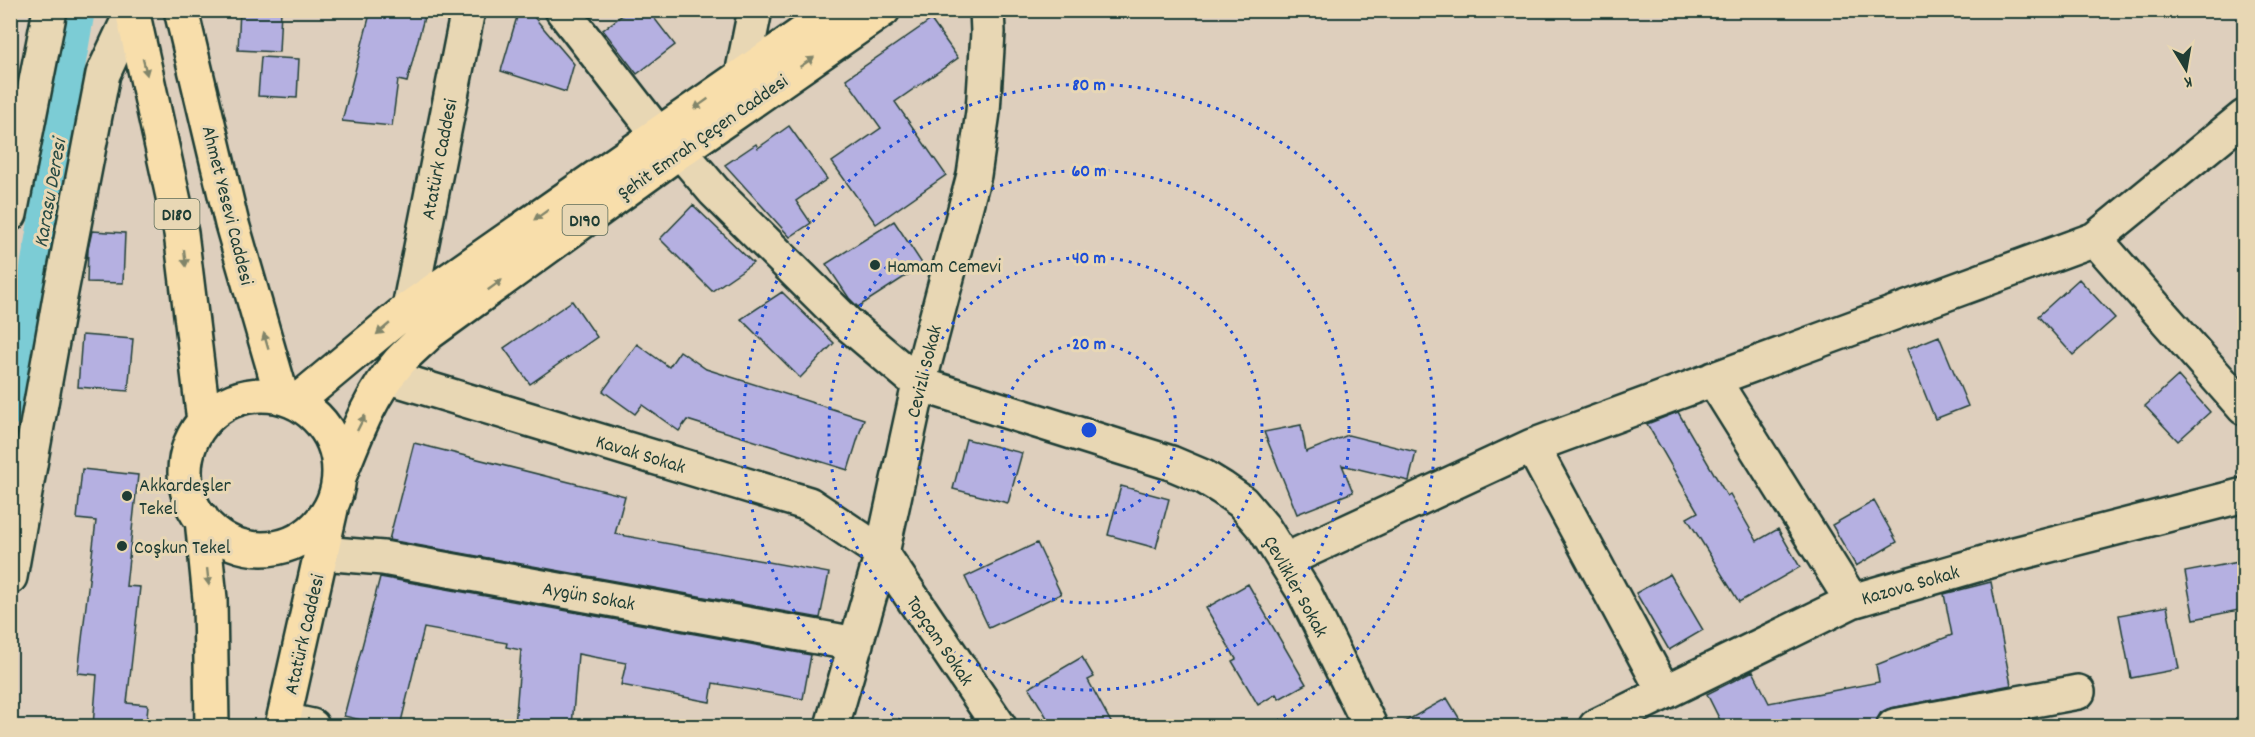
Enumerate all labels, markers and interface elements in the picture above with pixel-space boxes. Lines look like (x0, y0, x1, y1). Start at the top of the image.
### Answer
north arrow (2156, 39, 2216, 99)
one-way arrow (799, 56, 815, 68)
one-way arrow (141, 58, 151, 77)
street label: Şehit Emrah Çeçen Caddesi (613, 69, 795, 208)
text: K (2182, 69, 2194, 93)
text: 80 m (1072, 74, 1106, 99)
street label: Atatürk Caddesi (415, 96, 466, 223)
one-way arrow (694, 98, 710, 110)
street label: Ahmet Yesevi Caddesi (193, 123, 260, 289)
water label: Karasu Deresi (28, 134, 77, 250)
text: 60 m (1071, 160, 1107, 185)
road number: D180 (154, 199, 200, 229)
road number: D190 (562, 205, 608, 235)
one-way arrow (534, 209, 550, 221)
text: 40 m (1072, 247, 1106, 272)
one-way arrow (180, 249, 189, 268)
place label: Hamam Cemevi (887, 254, 1002, 282)
marker: Hamam Cemevi (868, 258, 882, 272)
one-way arrow (486, 279, 502, 291)
one-way arrow (376, 322, 391, 335)
street label: Cevizli Sokak (901, 322, 951, 421)
one-way arrow (261, 332, 270, 350)
text: 20 m (1072, 333, 1106, 358)
one-way arrow (356, 414, 366, 431)
centre of rings (1079, 420, 1099, 440)
street label: Kavak Sokak (592, 429, 689, 483)
place label: Akkardeşler Tekel (139, 473, 231, 524)
marker: Akkardeşler Tekel (120, 489, 134, 503)
street label: Çevlikler Sokak (1255, 532, 1334, 643)
place label: Coşkun Tekel (134, 535, 231, 563)
marker: Coşkun Tekel (115, 539, 129, 553)
street label: Kazova Sokak (1858, 560, 1963, 614)
one-way arrow (203, 568, 213, 587)
street label: Atatürk Caddesi (278, 571, 333, 698)
street label: Aygün Sokak (540, 576, 637, 620)
street label: Topçam Sokak (898, 591, 979, 692)

